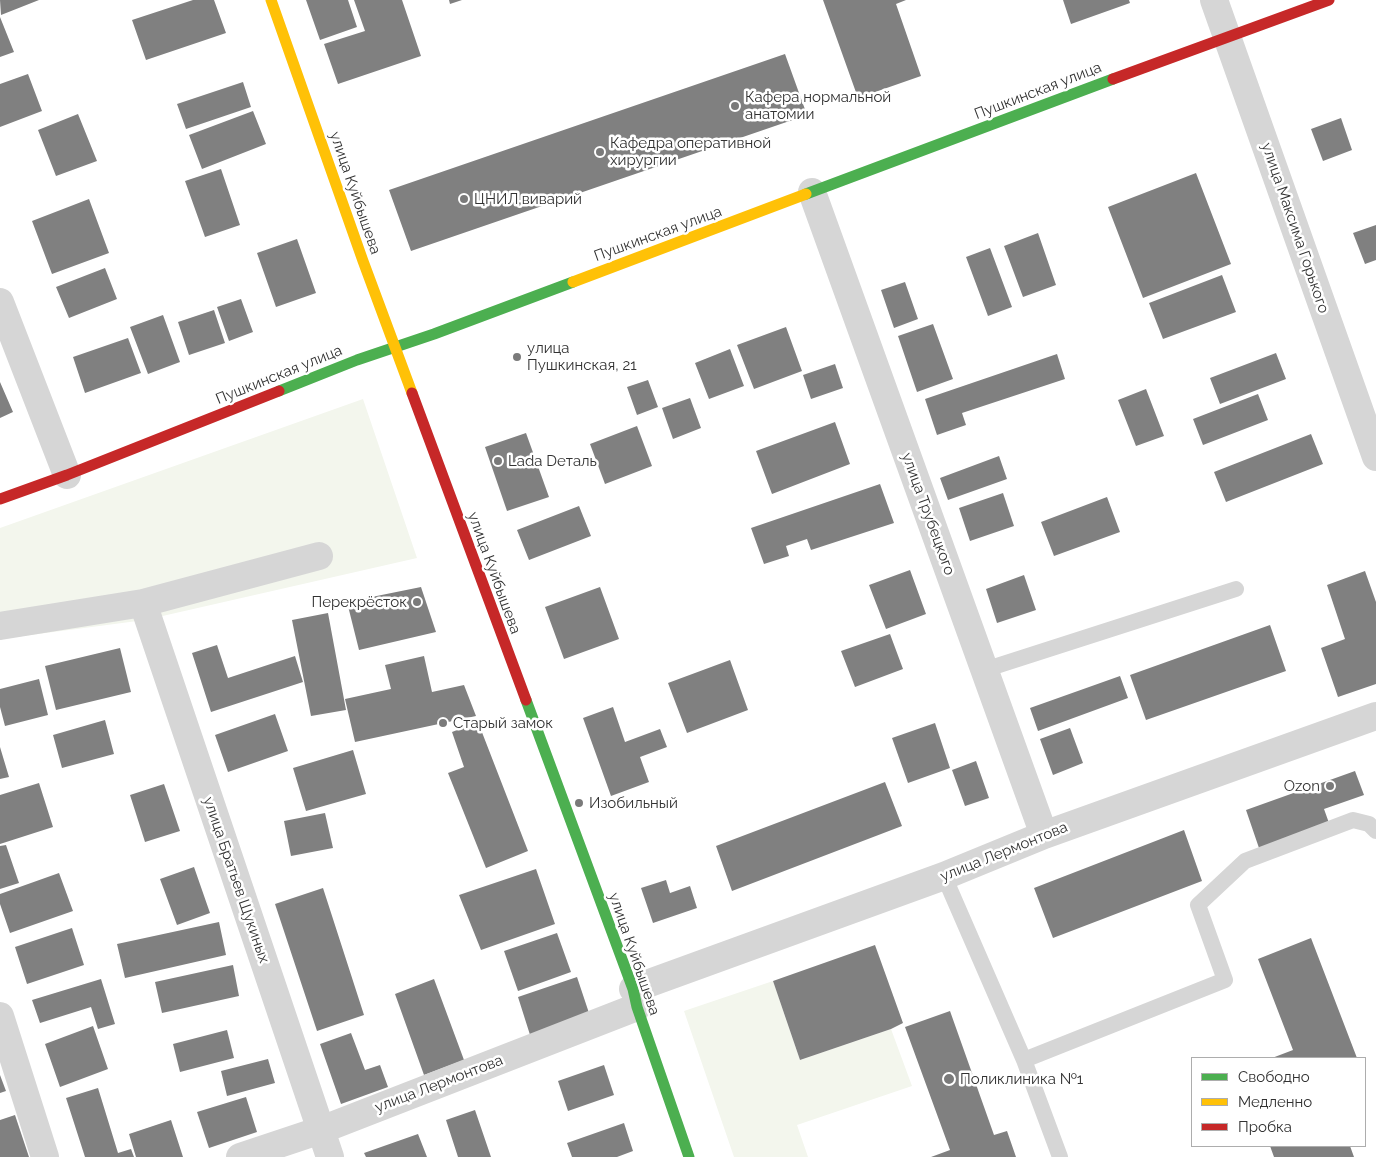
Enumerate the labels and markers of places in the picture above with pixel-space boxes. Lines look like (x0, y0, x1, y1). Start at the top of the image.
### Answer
place label: Кафера нормальной анатомии (745, 88, 891, 123)
marker: Кафера нормальной анатомии (729, 100, 741, 112)
place label: Кафедра оперативной хирургии (610, 134, 771, 169)
marker: Кафедра оперативной хирургии (594, 146, 606, 158)
place label: ЦНИЛ,виварий (474, 190, 582, 208)
marker: ЦНИЛ,виварий (458, 193, 470, 205)
place label: улица Пушкинская, 21 (527, 339, 637, 374)
marker: улица Пушкинская, 21 (511, 351, 523, 363)
place label: Lada Dеталь (508, 452, 597, 470)
marker: Lada Dеталь (492, 455, 504, 467)
place label: Перекрёсток (311, 593, 407, 611)
marker: Перекрёсток (411, 596, 423, 608)
place label: Старый замок (453, 714, 553, 732)
marker: Старый замок (437, 717, 449, 729)
place label: Ozon (1284, 777, 1320, 795)
marker: Ozon (1324, 780, 1336, 792)
place label: Изобильный (589, 794, 678, 812)
marker: Изобильный (573, 797, 585, 809)
place label: Поликлиника №1 (960, 1070, 1083, 1088)
marker: Поликлиника №1 (942, 1072, 956, 1086)

